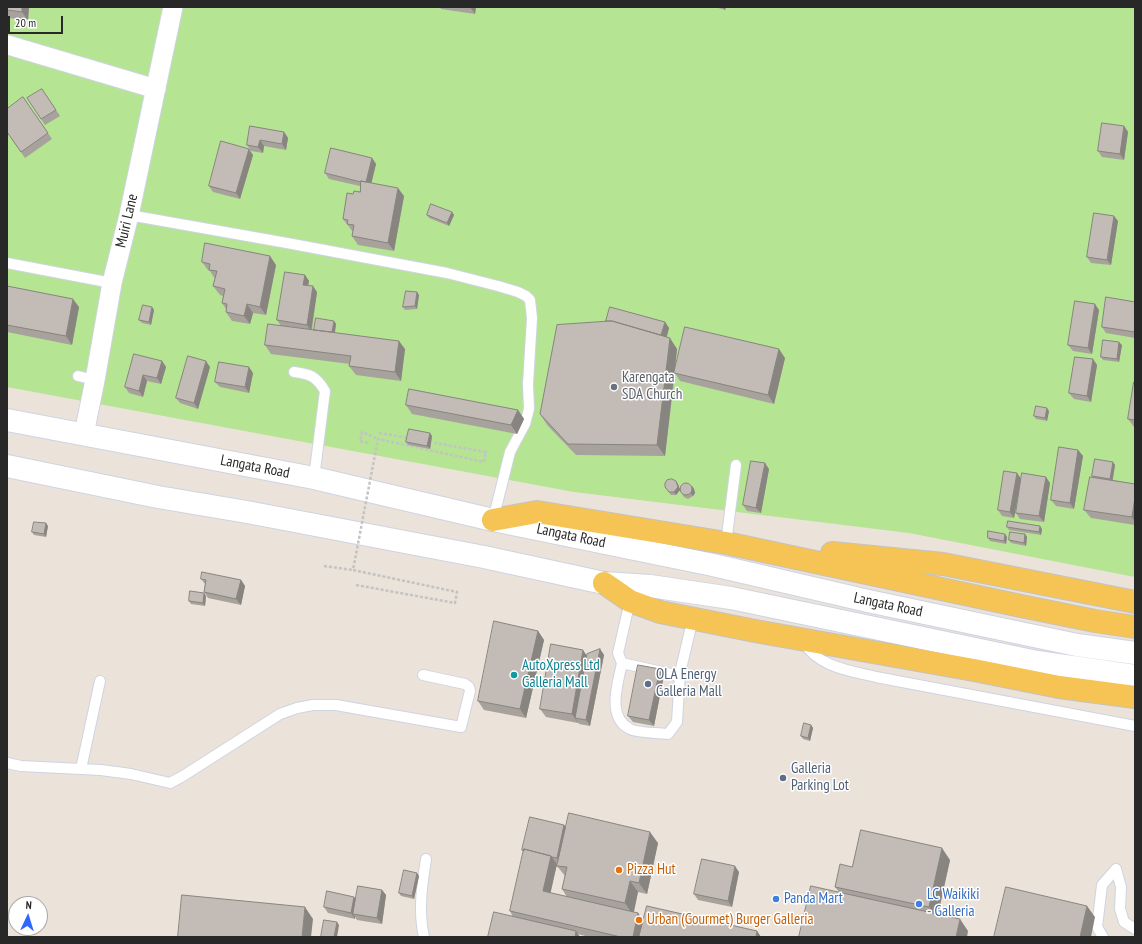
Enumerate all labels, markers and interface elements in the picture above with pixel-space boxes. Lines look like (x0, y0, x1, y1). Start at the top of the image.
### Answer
scale bar (10, 8, 65, 34)
text: 20 m (15, 15, 36, 30)
street label: Muiri Lane (112, 192, 142, 250)
place label: Karengata SDA Church (622, 369, 682, 404)
marker: Karengata SDA Church (609, 382, 619, 392)
street label: Langata Road (219, 451, 291, 483)
street label: Langata Road (535, 520, 607, 552)
street label: Langata Road (852, 589, 924, 621)
place label: AutoXpress Ltd Galleria Mall (522, 657, 600, 692)
place label: OLA Energy Galleria Mall (656, 666, 722, 701)
marker: AutoXpress Ltd Galleria Mall (509, 670, 519, 680)
marker: OLA Energy Galleria Mall (643, 679, 653, 689)
place label: Galleria Parking Lot (791, 760, 849, 795)
marker: Galleria Parking Lot (778, 773, 788, 783)
place label: Pizza Hut (627, 861, 676, 879)
marker: Pizza Hut (614, 865, 624, 875)
place label: LC Waikiki - Galleria (927, 886, 979, 921)
place label: Panda Mart (784, 890, 843, 908)
marker: Panda Mart (771, 894, 781, 904)
north arrow (8, 896, 48, 936)
text: N (25, 898, 32, 912)
marker: LC Waikiki - Galleria (914, 899, 924, 909)
place label: Urban (Gourmet) Burger Galleria (647, 911, 814, 929)
marker: Urban (Gourmet) Burger Galleria (634, 915, 644, 925)

